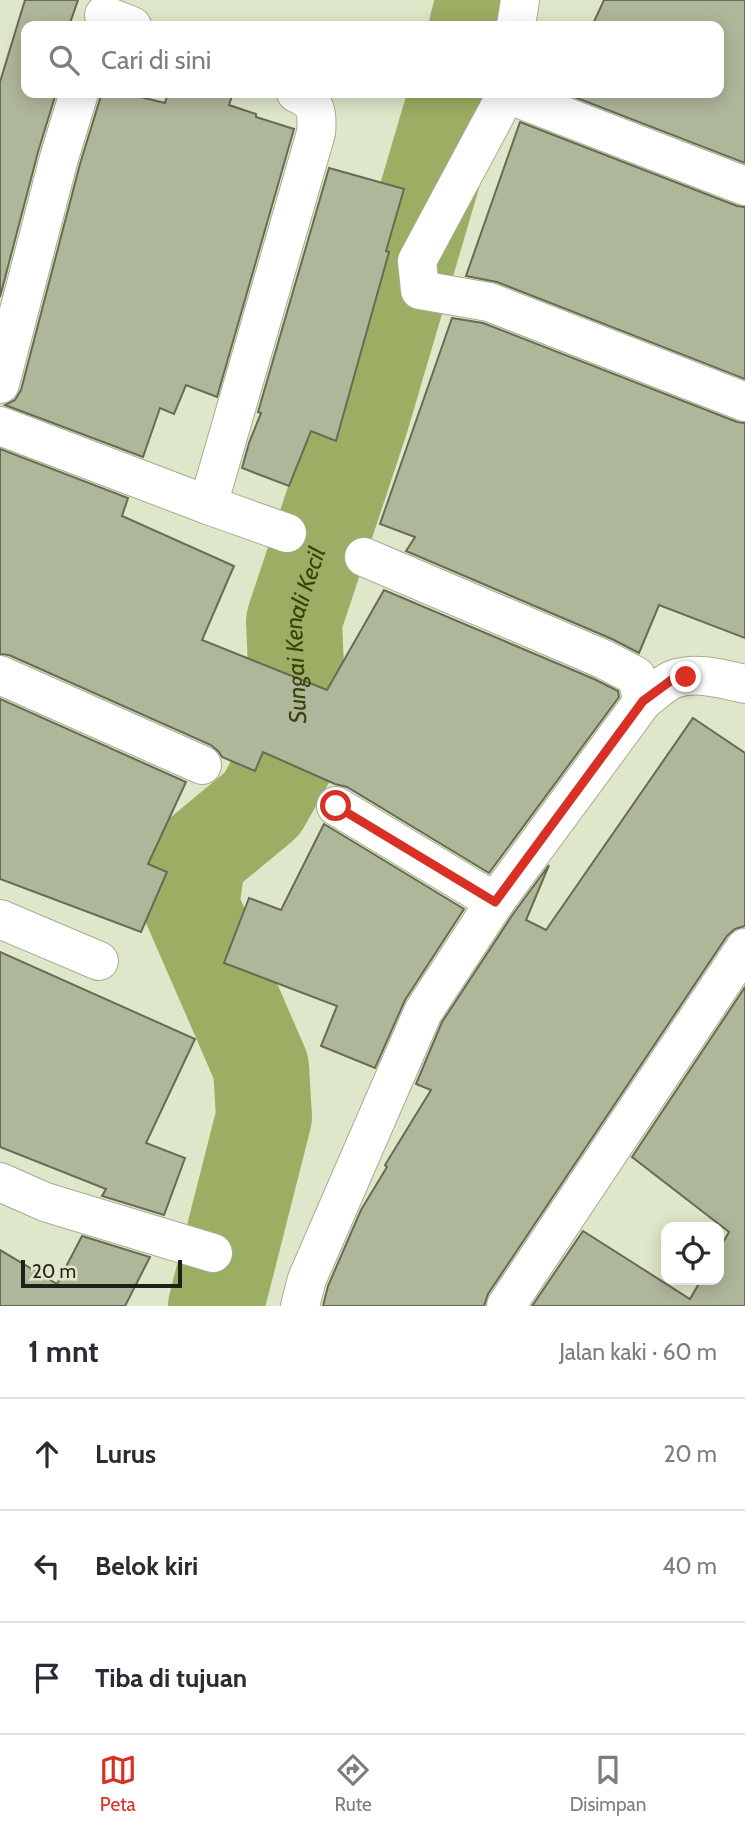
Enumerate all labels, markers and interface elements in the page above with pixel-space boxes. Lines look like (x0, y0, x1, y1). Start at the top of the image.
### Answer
search box (21, 21, 724, 98)
icon: search (45, 41, 83, 79)
text: Cari di sini (101, 44, 211, 76)
water label: Sungai Kenali Kecil (279, 543, 332, 724)
route end (670, 661, 701, 692)
route start (320, 790, 351, 821)
map controls (661, 1222, 724, 1285)
button: locate (661, 1222, 724, 1285)
scale bar (21, 1257, 182, 1289)
text: 20 m (32, 1260, 76, 1283)
text: 1 mnt (28, 1333, 99, 1370)
text: Jalan kaki · 60 m (559, 1338, 717, 1366)
icon: ahead (28, 1435, 66, 1473)
text: Lurus (95, 1438, 156, 1470)
text: 20 m (664, 1440, 717, 1468)
icon: left (28, 1547, 66, 1585)
text: Belok kiri (95, 1550, 198, 1582)
text: 40 m (662, 1552, 717, 1580)
icon: arrive (28, 1659, 66, 1697)
text: Tiba di tujuan (95, 1662, 247, 1694)
tab: Peta (99, 1751, 137, 1816)
tab: Rute (334, 1751, 372, 1816)
tab: Disimpan (570, 1751, 646, 1816)

